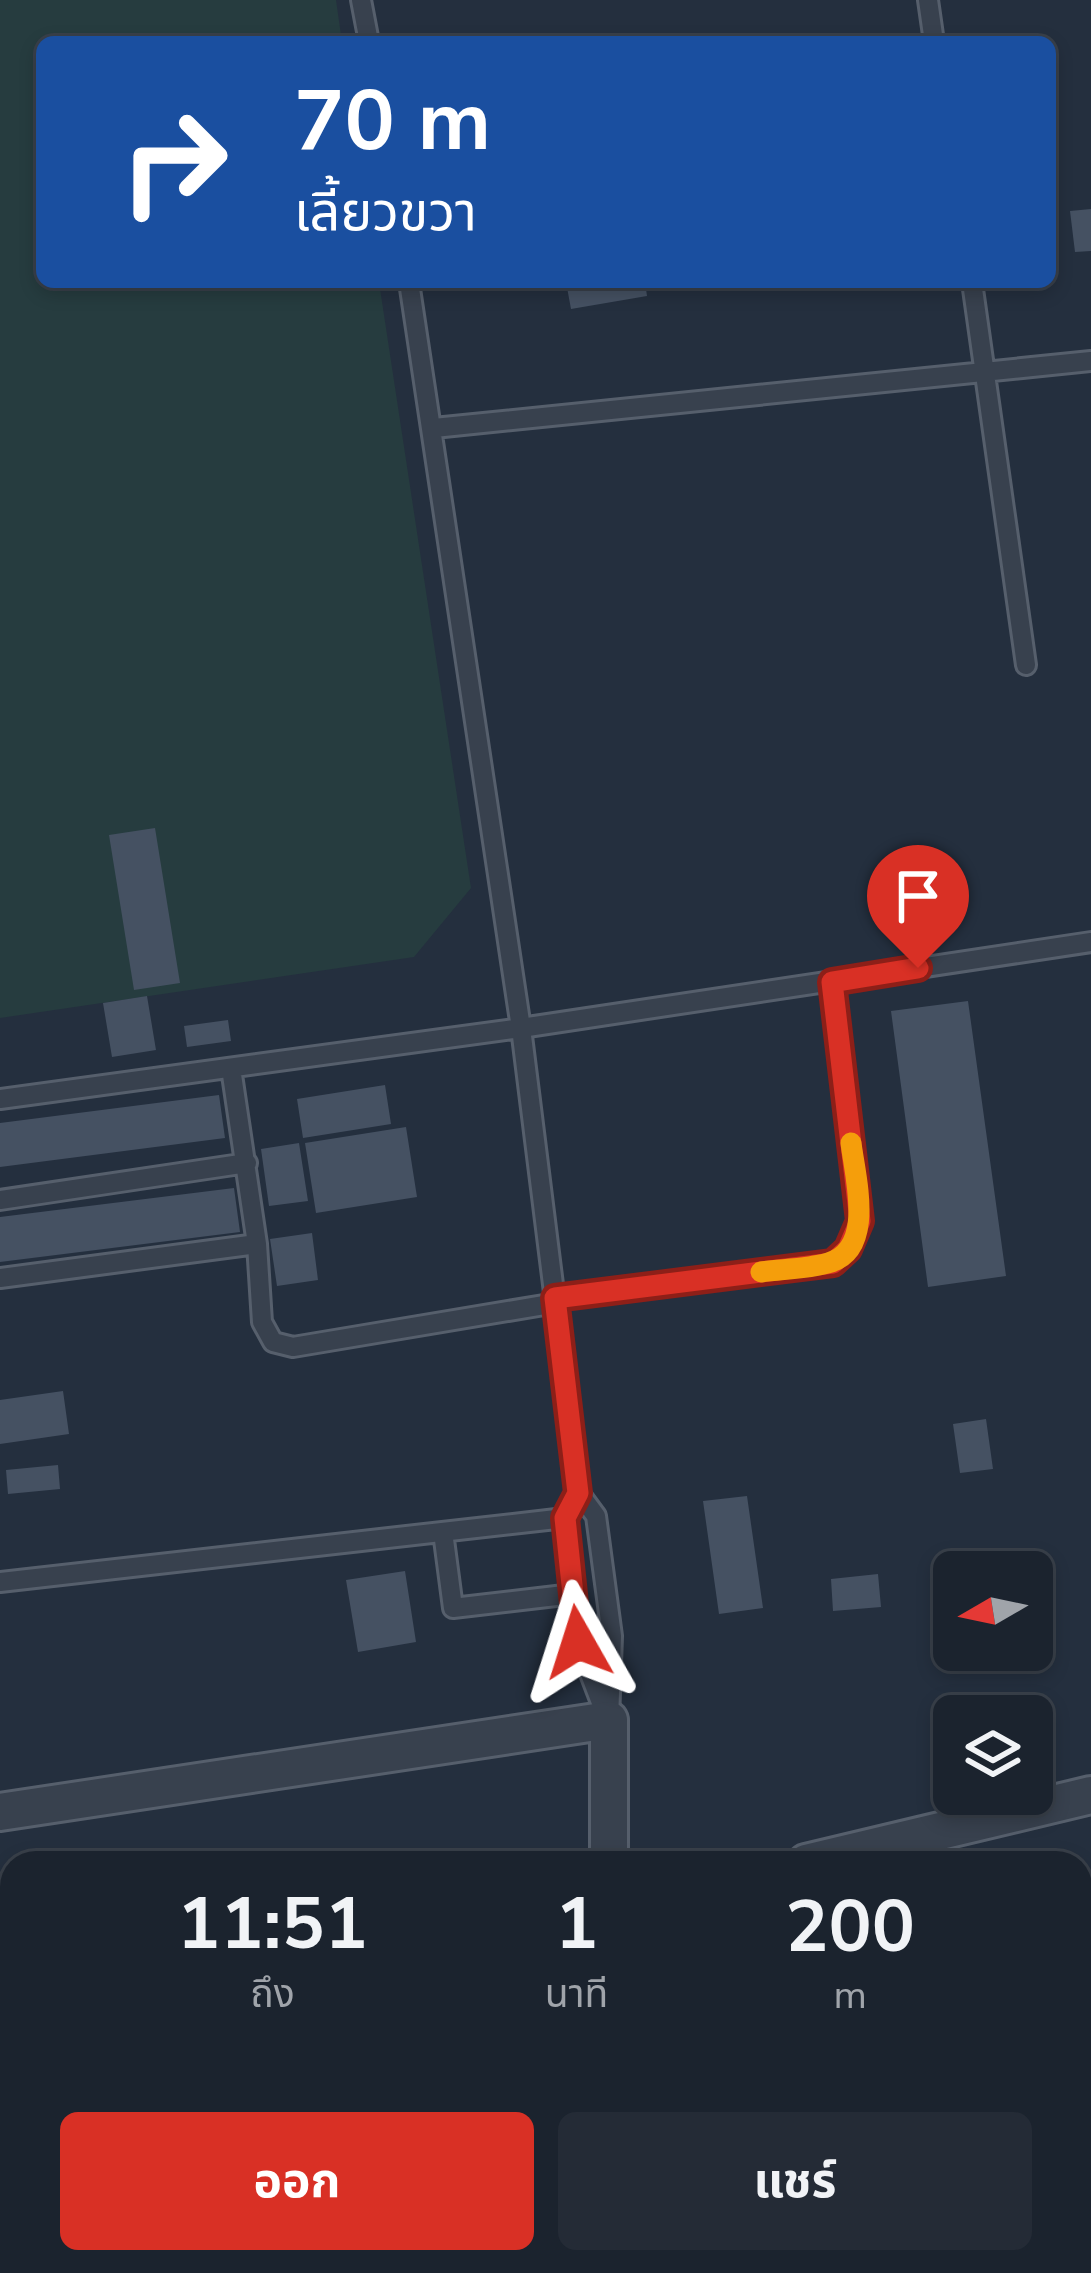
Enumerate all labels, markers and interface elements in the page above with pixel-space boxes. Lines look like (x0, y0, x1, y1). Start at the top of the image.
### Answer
text: 70 m (294, 64, 491, 179)
icon: right (96, 84, 252, 240)
text: เลี้ยวขวา (294, 175, 477, 249)
pin (867, 845, 969, 968)
icon: arrive (885, 863, 951, 929)
north arrow (933, 1551, 1053, 1671)
map controls (933, 1551, 1053, 1815)
position arrow (515, 1579, 641, 1705)
button: layers (933, 1695, 1053, 1815)
text: 11:51 (177, 1875, 368, 1973)
text: 1 (555, 1875, 598, 1973)
text: 200 (785, 1878, 915, 1976)
text: ถึง (250, 1968, 295, 2021)
text: นาที (545, 1968, 608, 2021)
text: m (833, 1969, 867, 2022)
button: ออก (60, 2112, 534, 2250)
button: แชร์ (558, 2112, 1032, 2250)

